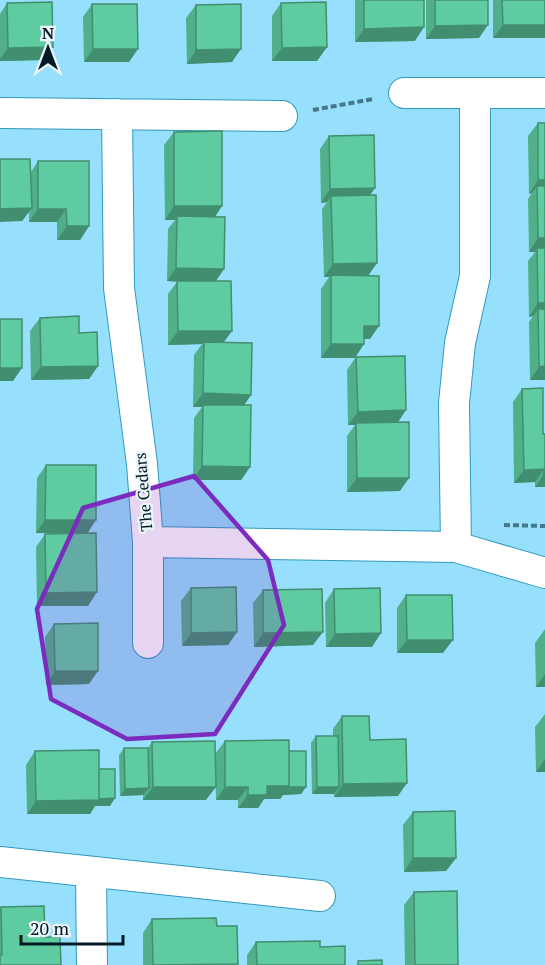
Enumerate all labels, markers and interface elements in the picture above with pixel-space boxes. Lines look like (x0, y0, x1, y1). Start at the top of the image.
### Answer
north arrow (18, 18, 78, 78)
text: N (42, 22, 54, 44)
street label: The Cedars (129, 452, 157, 532)
scale bar (21, 908, 123, 946)
text: 20 m (30, 916, 70, 940)

